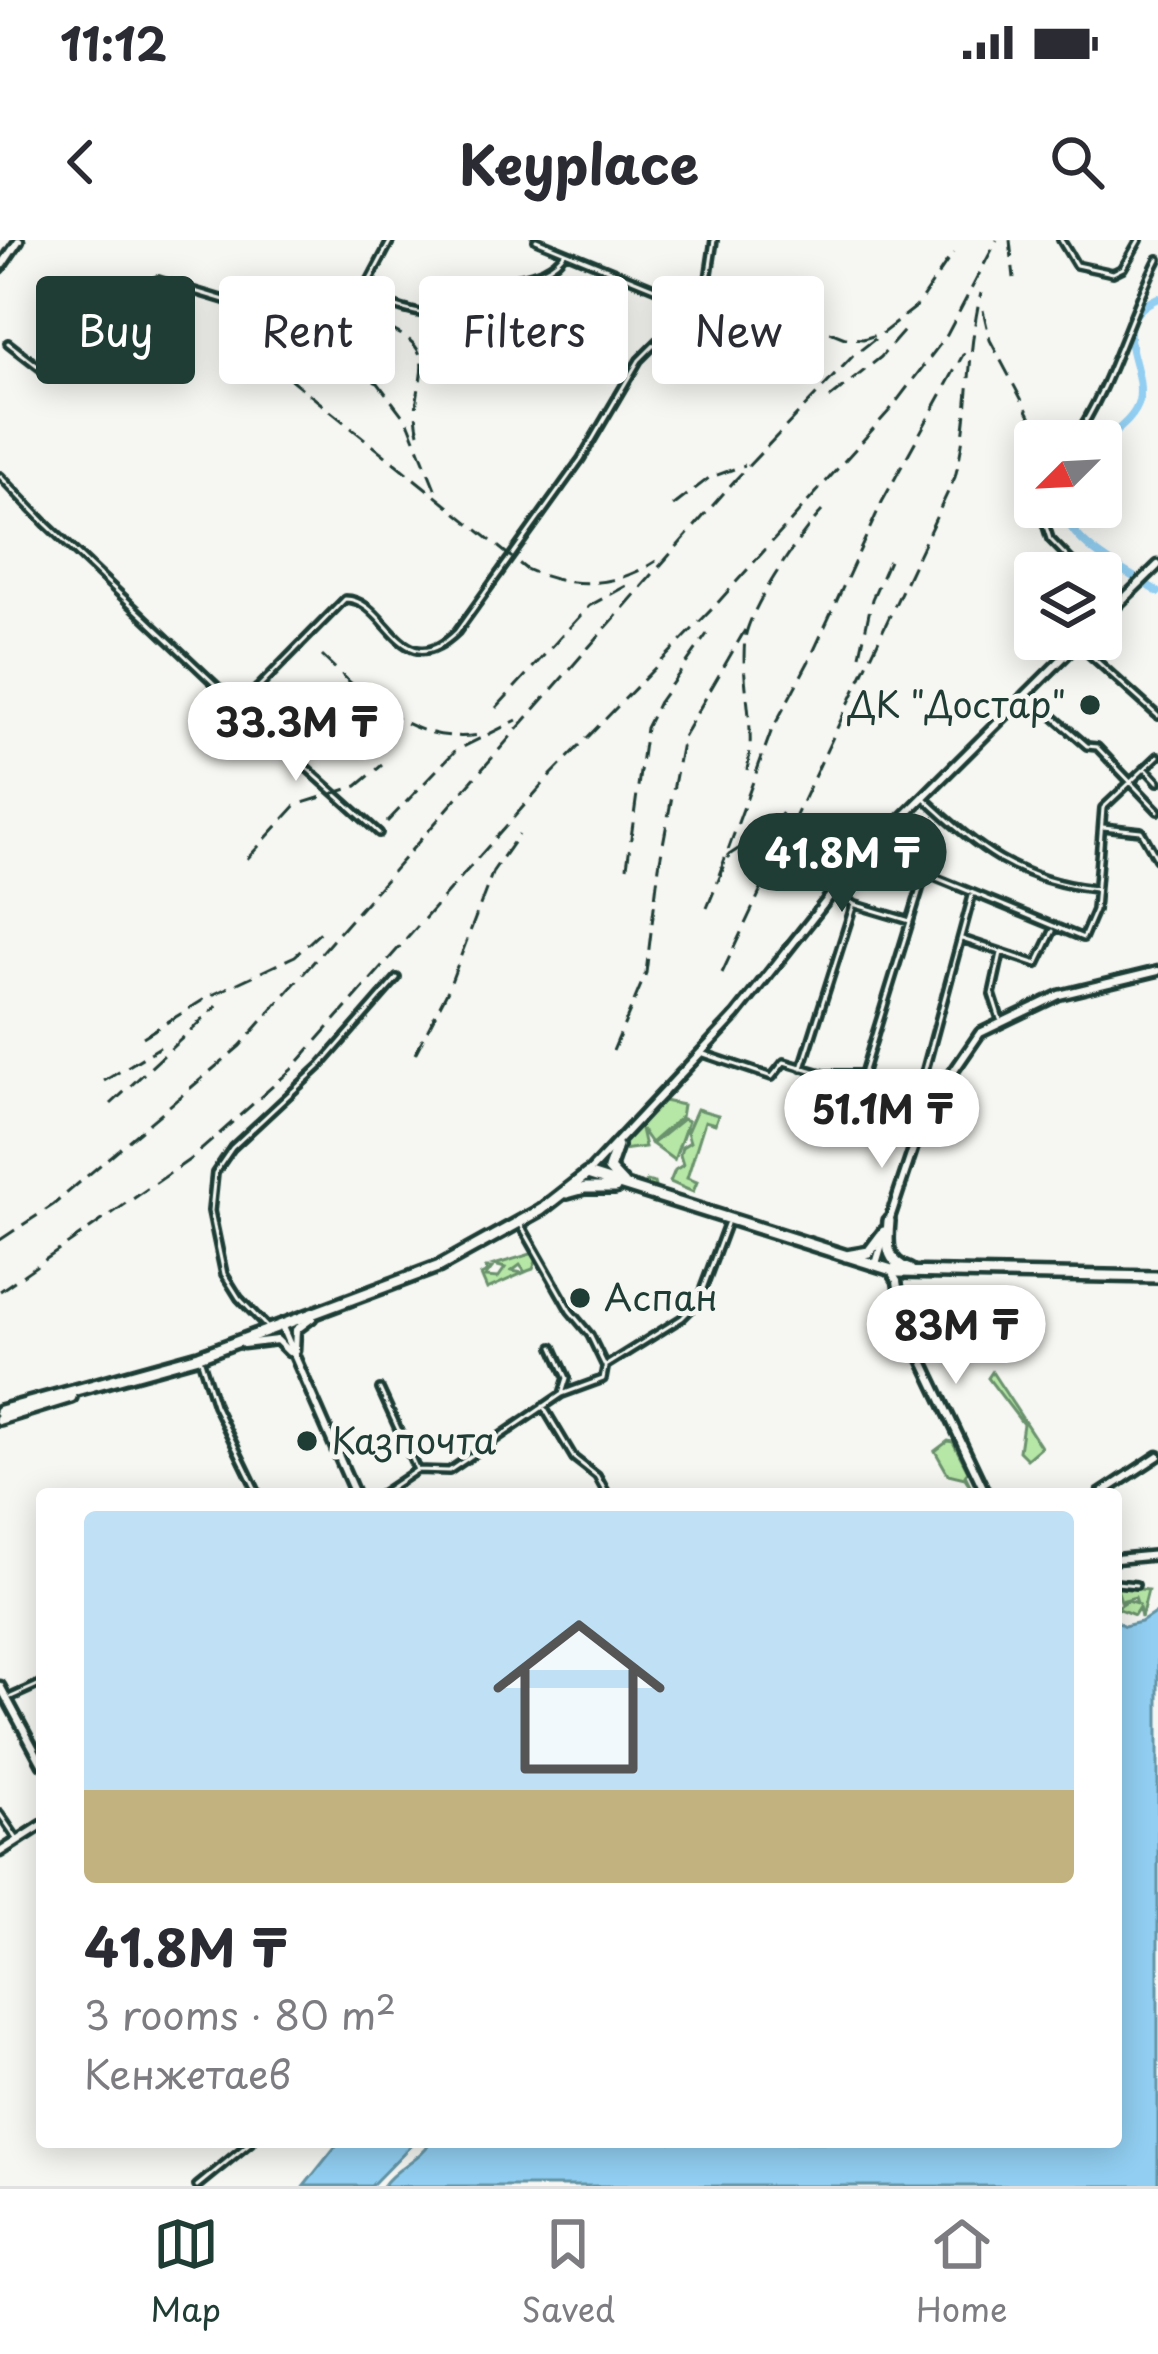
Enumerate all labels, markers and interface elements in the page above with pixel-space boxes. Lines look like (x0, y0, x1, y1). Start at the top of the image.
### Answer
text: 11:12 (60, 8, 167, 76)
text: Keyplace (459, 122, 699, 203)
icon: back (48, 129, 114, 195)
icon: search (1044, 129, 1110, 195)
chip: Buy (36, 276, 195, 384)
chip: Rent (219, 276, 395, 384)
chip: Filters (419, 276, 628, 384)
chip: New (652, 276, 824, 384)
north arrow (1014, 420, 1122, 528)
map controls (1014, 420, 1122, 660)
button: layers (1014, 552, 1122, 660)
place label: ДК "Достар" (847, 676, 1066, 730)
pin: 33.3M ₸ (185, 682, 407, 784)
text: 33.3M ₸ (215, 691, 377, 750)
marker: ДК "Достар" (1077, 692, 1103, 718)
pin: 41.8M ₸ (731, 813, 953, 915)
text: 41.8M ₸ (765, 822, 919, 881)
pin: 51.1M ₸ (771, 1069, 993, 1171)
text: 51.1M ₸ (811, 1078, 953, 1137)
place label: Аспан (604, 1269, 718, 1323)
marker: Аспан (567, 1285, 593, 1311)
pin: 83M ₸ (872, 1285, 1040, 1387)
text: 83M ₸ (894, 1294, 1018, 1353)
place label: Казпочта (331, 1412, 497, 1466)
marker: Казпочта (294, 1428, 320, 1454)
icon: home (471, 1589, 687, 1805)
text: 41.8M ₸ (84, 1907, 287, 1984)
text: 3 rooms · 80 m² (84, 1984, 396, 2043)
text: Кенжетаев (84, 2043, 291, 2102)
tab: Map (150, 2211, 221, 2333)
tab: Saved (522, 2211, 615, 2333)
tab: Home (916, 2211, 1008, 2333)

